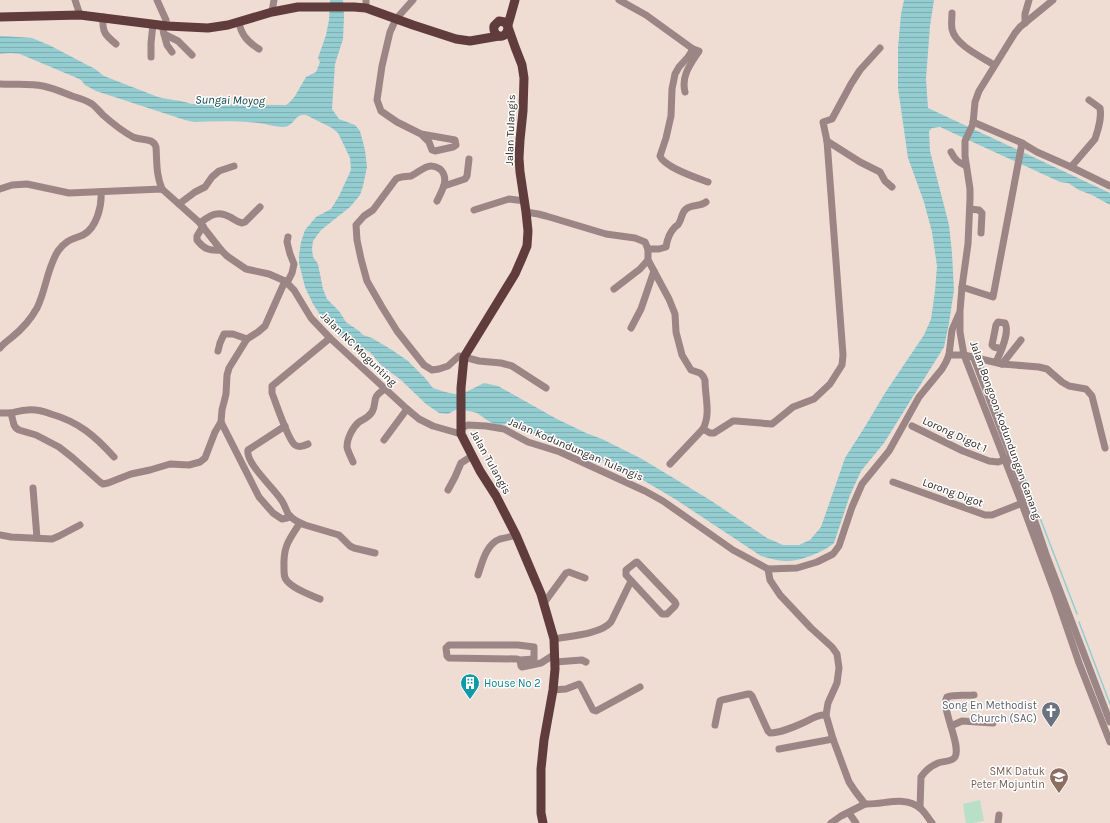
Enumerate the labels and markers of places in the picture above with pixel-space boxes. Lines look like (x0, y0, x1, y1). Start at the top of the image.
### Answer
building icon: House No 2 (459, 672, 481, 700)
place label: House No 2 (484, 677, 541, 690)
place label: Song En Methodist Church (SAC) (942, 699, 1037, 725)
church icon: Song En Methodist Church (SAC) (1040, 700, 1062, 728)
place label: SMK Datuk Peter Mojuntin (971, 765, 1045, 791)
school or university icon: SMK Datuk Peter Mojuntin (1048, 766, 1070, 794)

